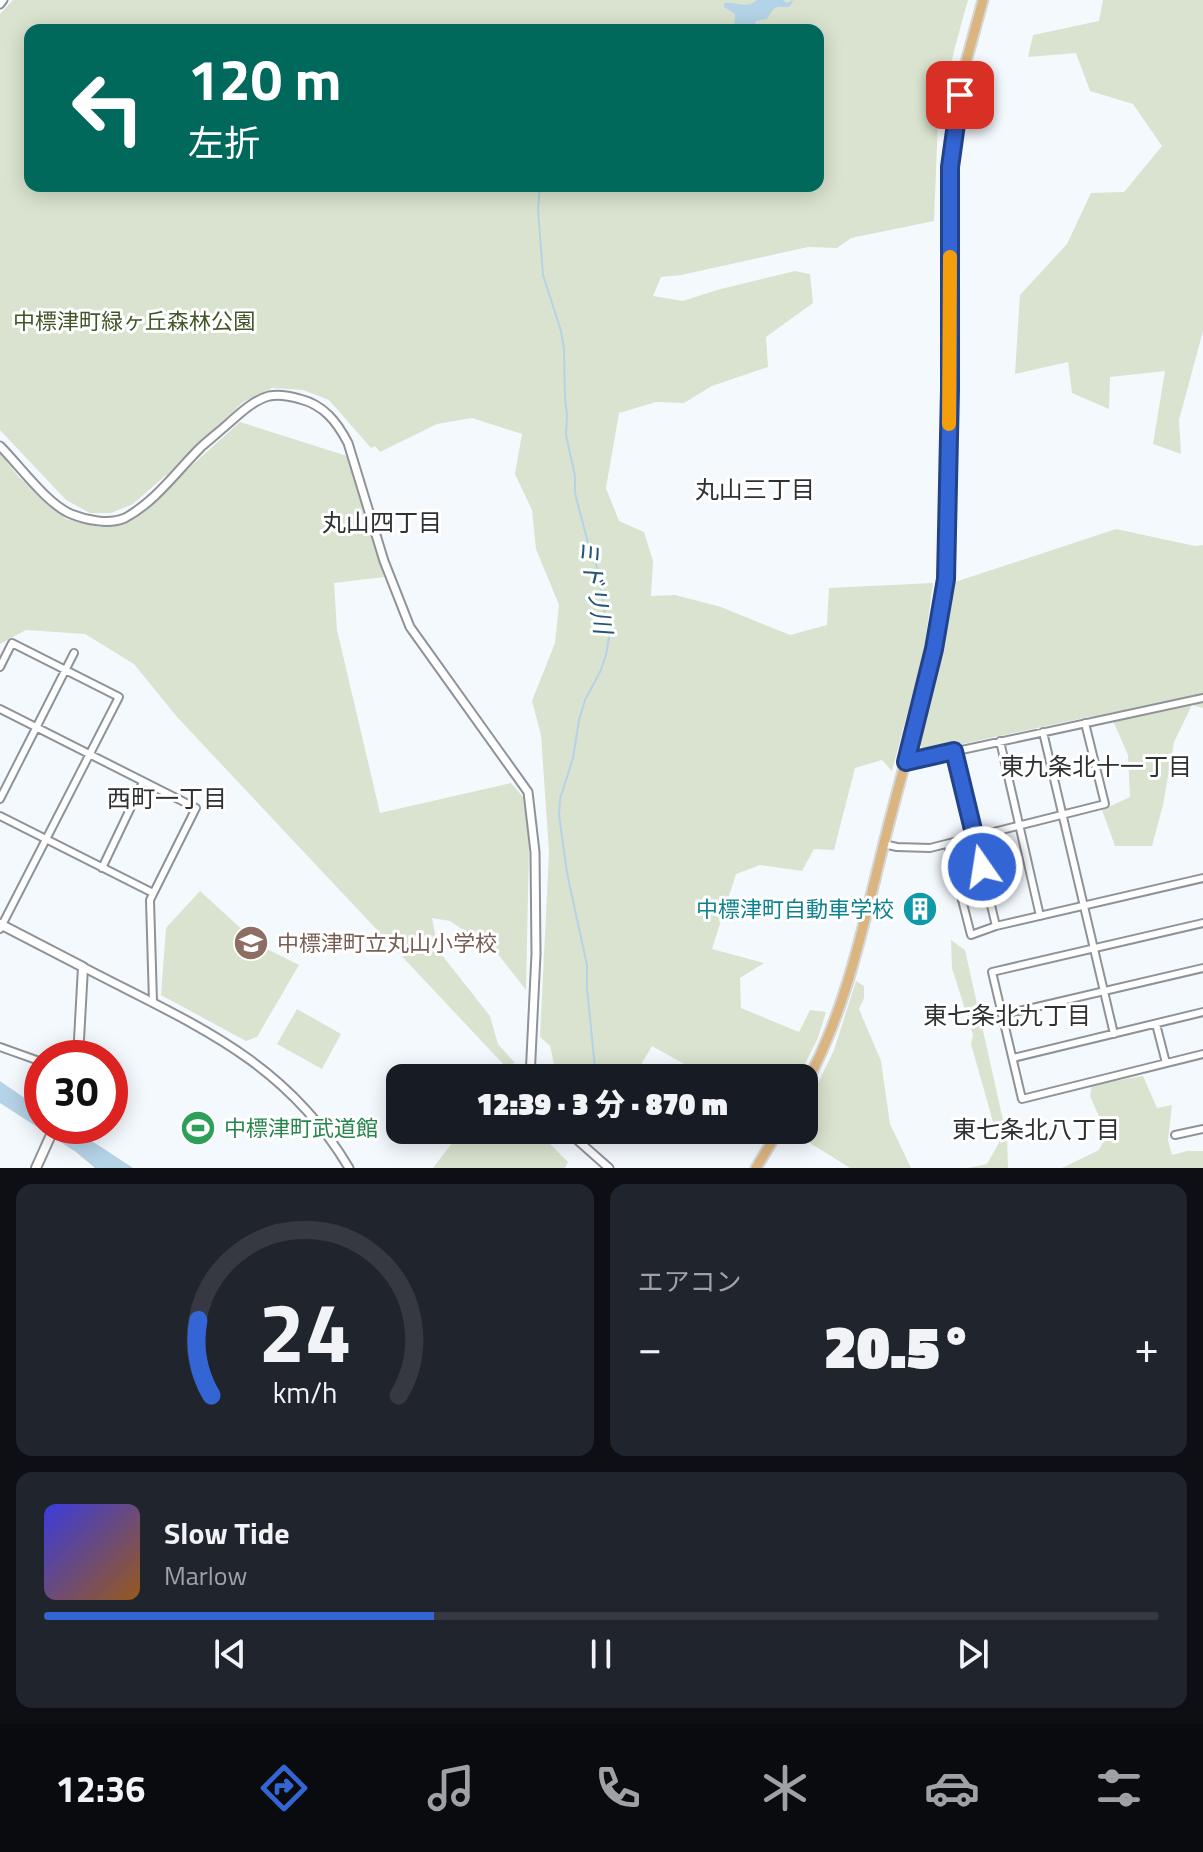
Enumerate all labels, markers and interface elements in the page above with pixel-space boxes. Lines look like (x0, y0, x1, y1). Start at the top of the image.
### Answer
text: 120 m (188, 37, 341, 122)
icon: left (56, 56, 160, 160)
pin (926, 61, 994, 129)
icon: arrive (938, 73, 982, 117)
text: 左折 (188, 115, 260, 170)
park label: 中標津町緑ヶ丘森林公園 (13, 304, 255, 338)
district label: 丸山三丁目 (695, 471, 815, 507)
district label: 丸山四丁目 (322, 504, 442, 540)
water label: ミドリ川 (570, 536, 623, 639)
district label: 東九条北十一丁目 (1000, 748, 1192, 784)
district label: 西町一丁目 (107, 780, 227, 816)
position arrow (940, 825, 1024, 909)
building icon: 中標津町自動車学校 (901, 890, 939, 928)
place label: 中標津町自動車学校 (696, 892, 894, 926)
school or university icon: 中標津町立丸山小学校 (232, 924, 270, 962)
place label: 中標津町立丸山小学校 (277, 926, 497, 960)
district label: 東七条北九丁目 (923, 997, 1091, 1033)
speed limit sign: 30 (24, 1040, 128, 1144)
text: 12:39 · 3 分 · 870 m (476, 1081, 728, 1127)
sports icon: 中標津町武道館 (179, 1109, 217, 1147)
place label: 中標津町武道館 (224, 1111, 378, 1145)
district label: 東七条北八丁目 (952, 1111, 1120, 1147)
text: エアコン (638, 1262, 742, 1301)
text: 24 (258, 1268, 351, 1394)
text: 20.5° (824, 1300, 973, 1391)
text: − (638, 1313, 662, 1380)
text: + (1134, 1313, 1159, 1380)
text: km/h (272, 1371, 337, 1414)
text: Slow Tide (164, 1510, 289, 1556)
text: Marlow (164, 1556, 247, 1595)
icon: previous (208, 1632, 252, 1676)
icon: pause (579, 1632, 623, 1676)
icon: next (951, 1632, 995, 1676)
icon: directions (256, 1760, 312, 1816)
icon: music (423, 1760, 479, 1816)
icon: phone (590, 1760, 646, 1816)
icon: climate (757, 1760, 813, 1816)
icon: car (924, 1760, 980, 1816)
icon: filters (1091, 1760, 1147, 1816)
text: 12:36 (56, 1761, 145, 1816)

